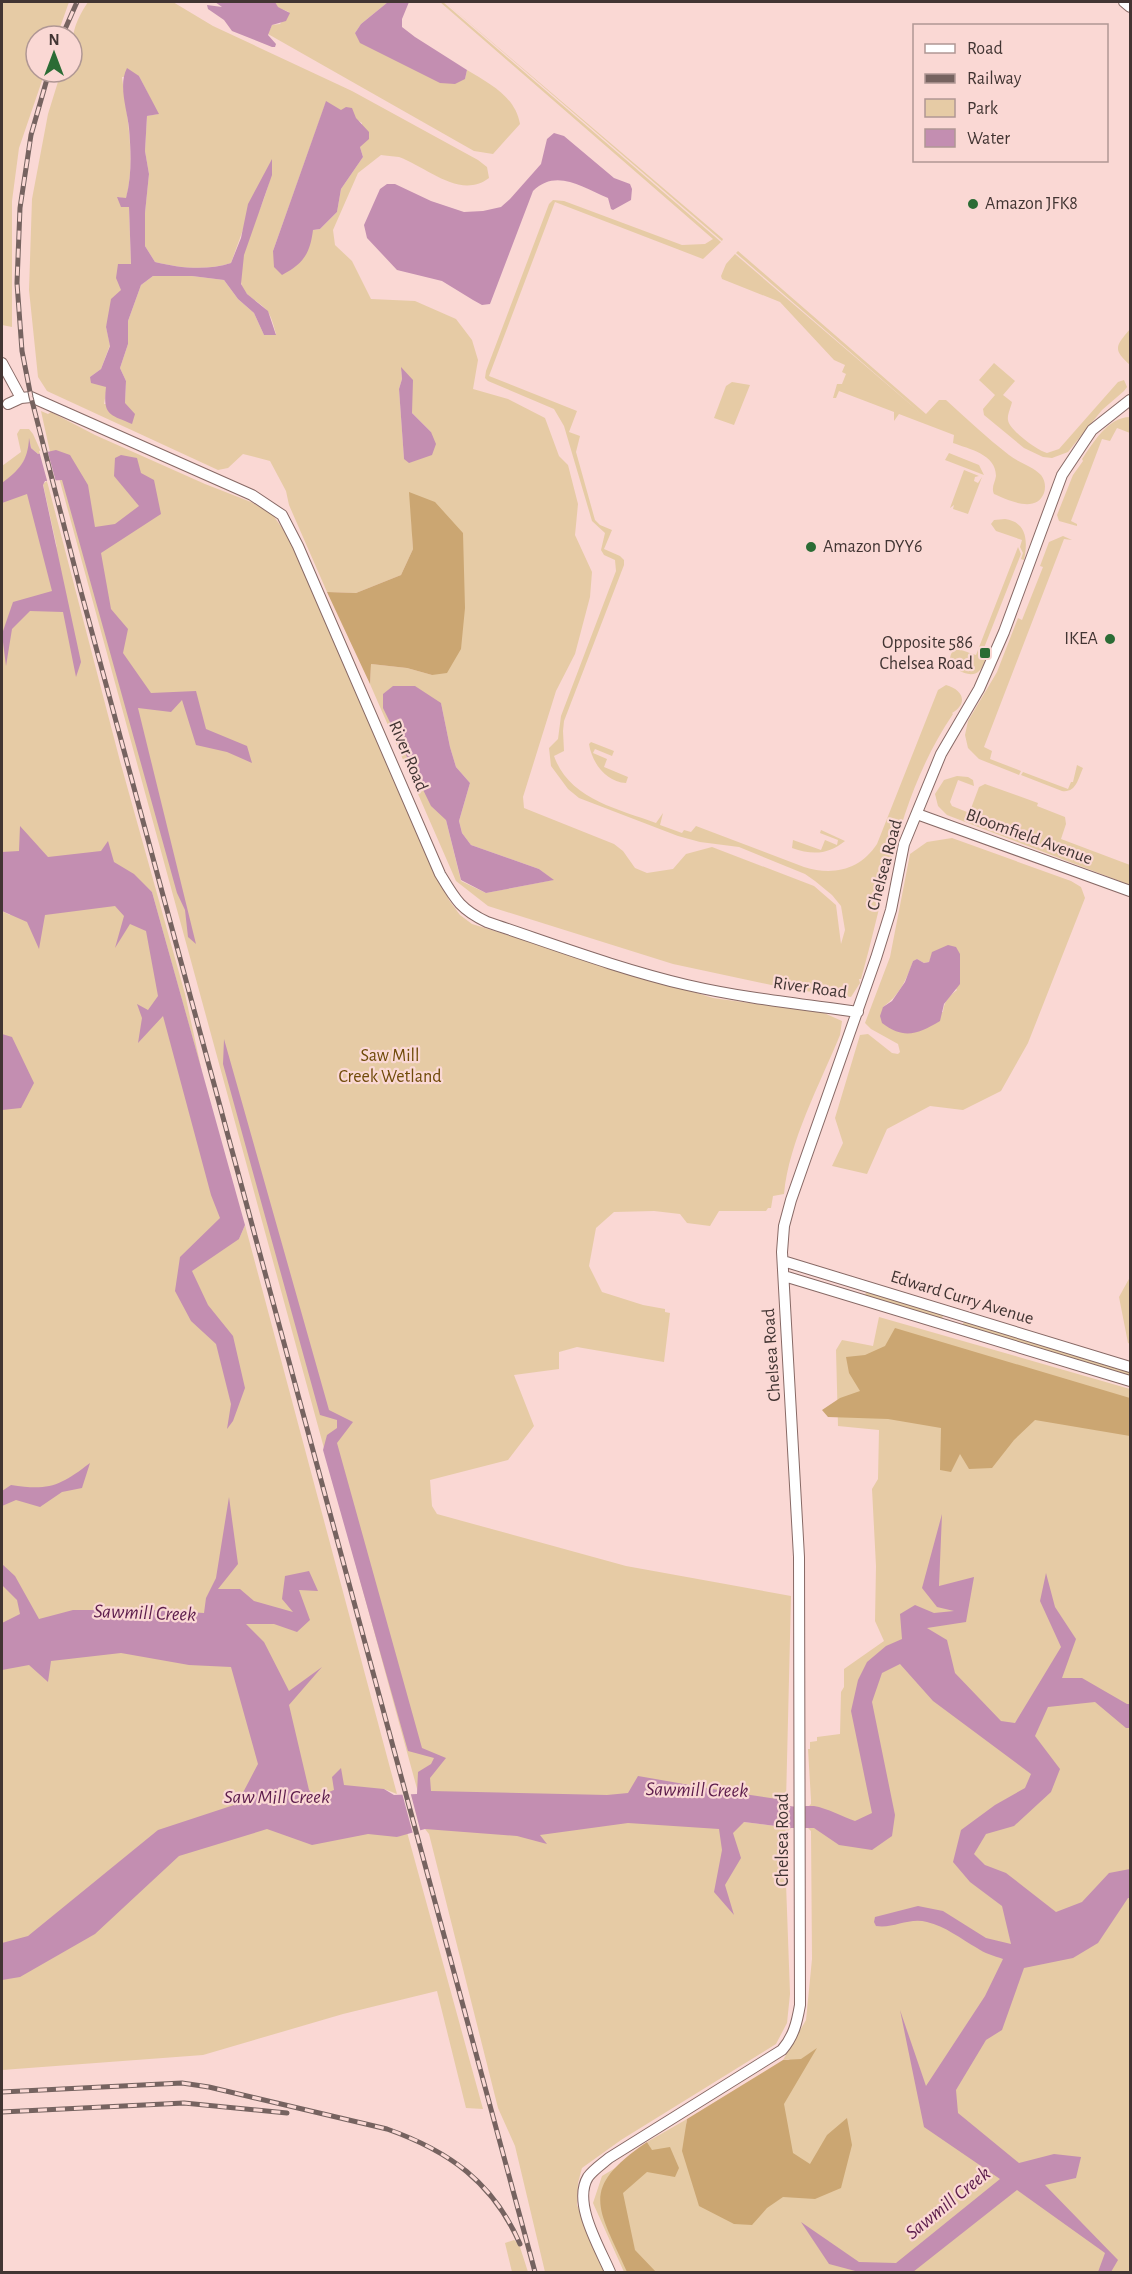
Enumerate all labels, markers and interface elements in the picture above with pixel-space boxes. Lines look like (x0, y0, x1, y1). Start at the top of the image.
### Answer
north arrow (24, 24, 84, 84)
legend (913, 24, 1108, 162)
text: N (48, 32, 60, 48)
text: Road (967, 40, 1003, 58)
text: Railway (967, 70, 1022, 88)
text: Park (967, 100, 999, 118)
text: Water (967, 130, 1010, 148)
place label: Amazon JFK8 (985, 195, 1078, 213)
marker: Amazon JFK8 (966, 197, 980, 211)
place label: Amazon DYY6 (823, 538, 923, 556)
marker: Amazon DYY6 (804, 540, 818, 554)
place label: IKEA (1064, 630, 1099, 648)
marker: IKEA (1103, 632, 1117, 646)
place label: Opposite 586 Chelsea Road (879, 634, 973, 673)
marker: Opposite 586 Chelsea Road (978, 646, 992, 660)
street label: River Road (385, 718, 431, 794)
street label: Bloomfield Avenue (963, 806, 1095, 868)
street label: Chelsea Road (864, 818, 906, 912)
street label: River Road (772, 974, 848, 1002)
park label: Saw Mill Creek Wetland (338, 1047, 442, 1086)
street label: Edward Curry Avenue (888, 1268, 1036, 1328)
street label: Chelsea Road (760, 1308, 784, 1402)
water label: Sawmill Creek (93, 1601, 197, 1625)
water label: Sawmill Creek (646, 1779, 748, 1801)
water label: Saw Mill Creek (224, 1787, 330, 1807)
street label: Chelsea Road (774, 1793, 792, 1887)
water label: Sawmill Creek (902, 2163, 994, 2243)

